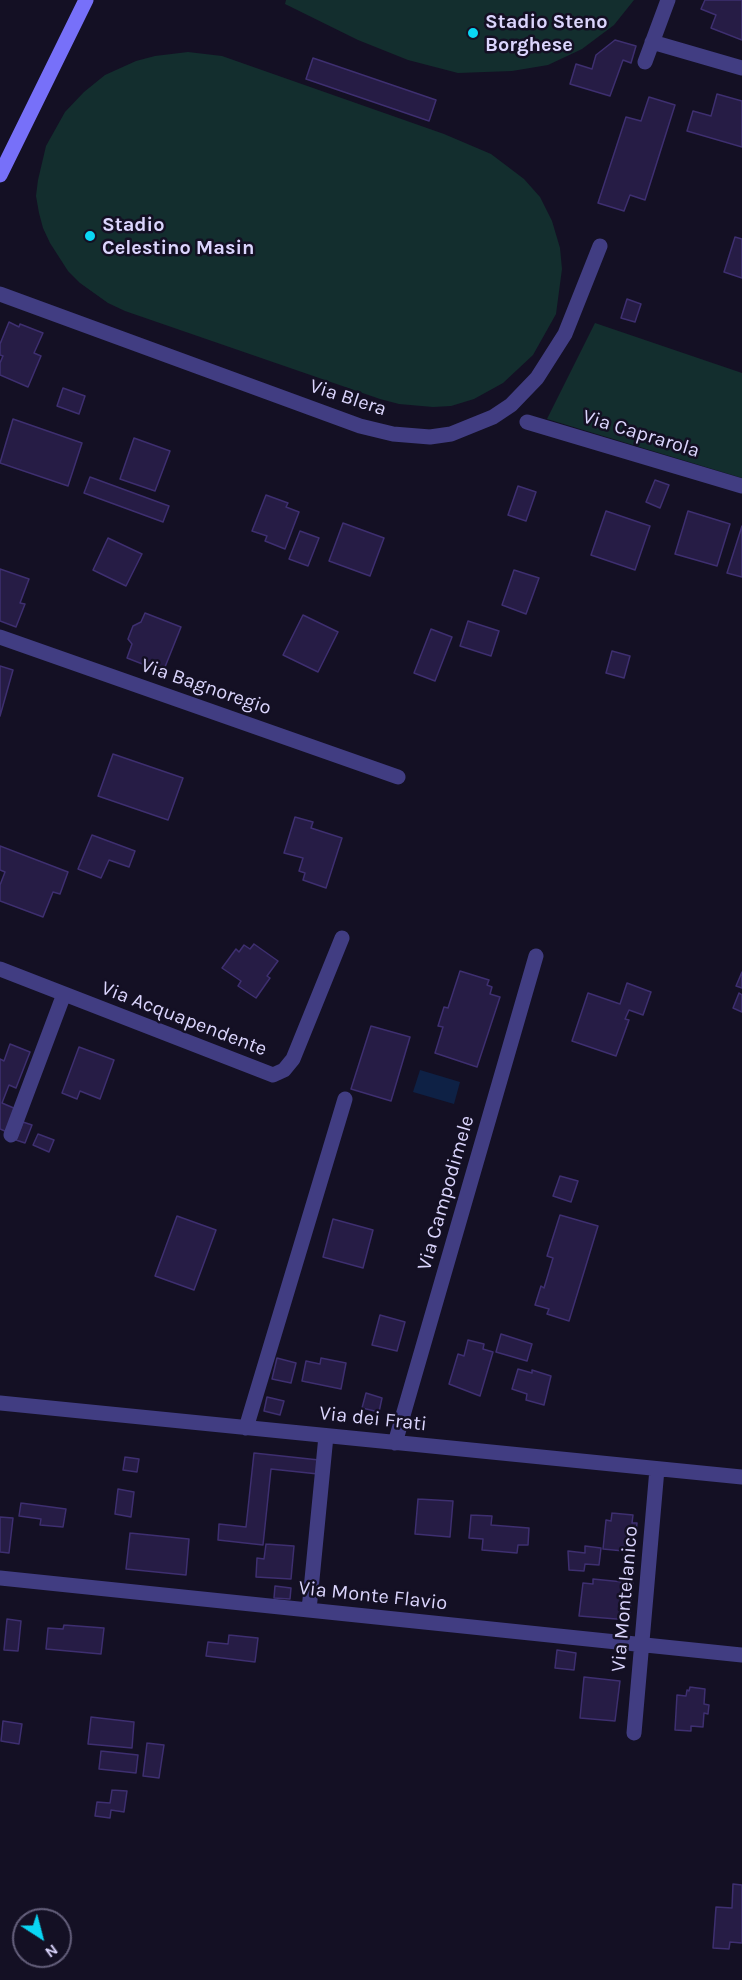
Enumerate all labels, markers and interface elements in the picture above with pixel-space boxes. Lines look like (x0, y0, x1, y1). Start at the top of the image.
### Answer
place label: Stadio Steno Borghese (485, 10, 608, 57)
marker: Stadio Steno Borghese (466, 26, 480, 40)
place label: Stadio Celestino Masin (102, 213, 255, 260)
marker: Stadio Celestino Masin (83, 229, 97, 243)
street label: Via Blera (306, 374, 390, 422)
street label: Via Caprarola (580, 405, 702, 463)
street label: Via Bagnoregio (138, 653, 274, 721)
street label: Via Acquapendente (98, 976, 270, 1062)
street label: Via Campodimele (412, 1113, 480, 1273)
street label: Via dei Frati (318, 1401, 428, 1437)
street label: Via Montelanico (607, 1525, 643, 1673)
street label: Via Monte Flavio (297, 1576, 449, 1616)
north arrow (12, 1908, 72, 1968)
text: N (41, 1940, 62, 1962)

